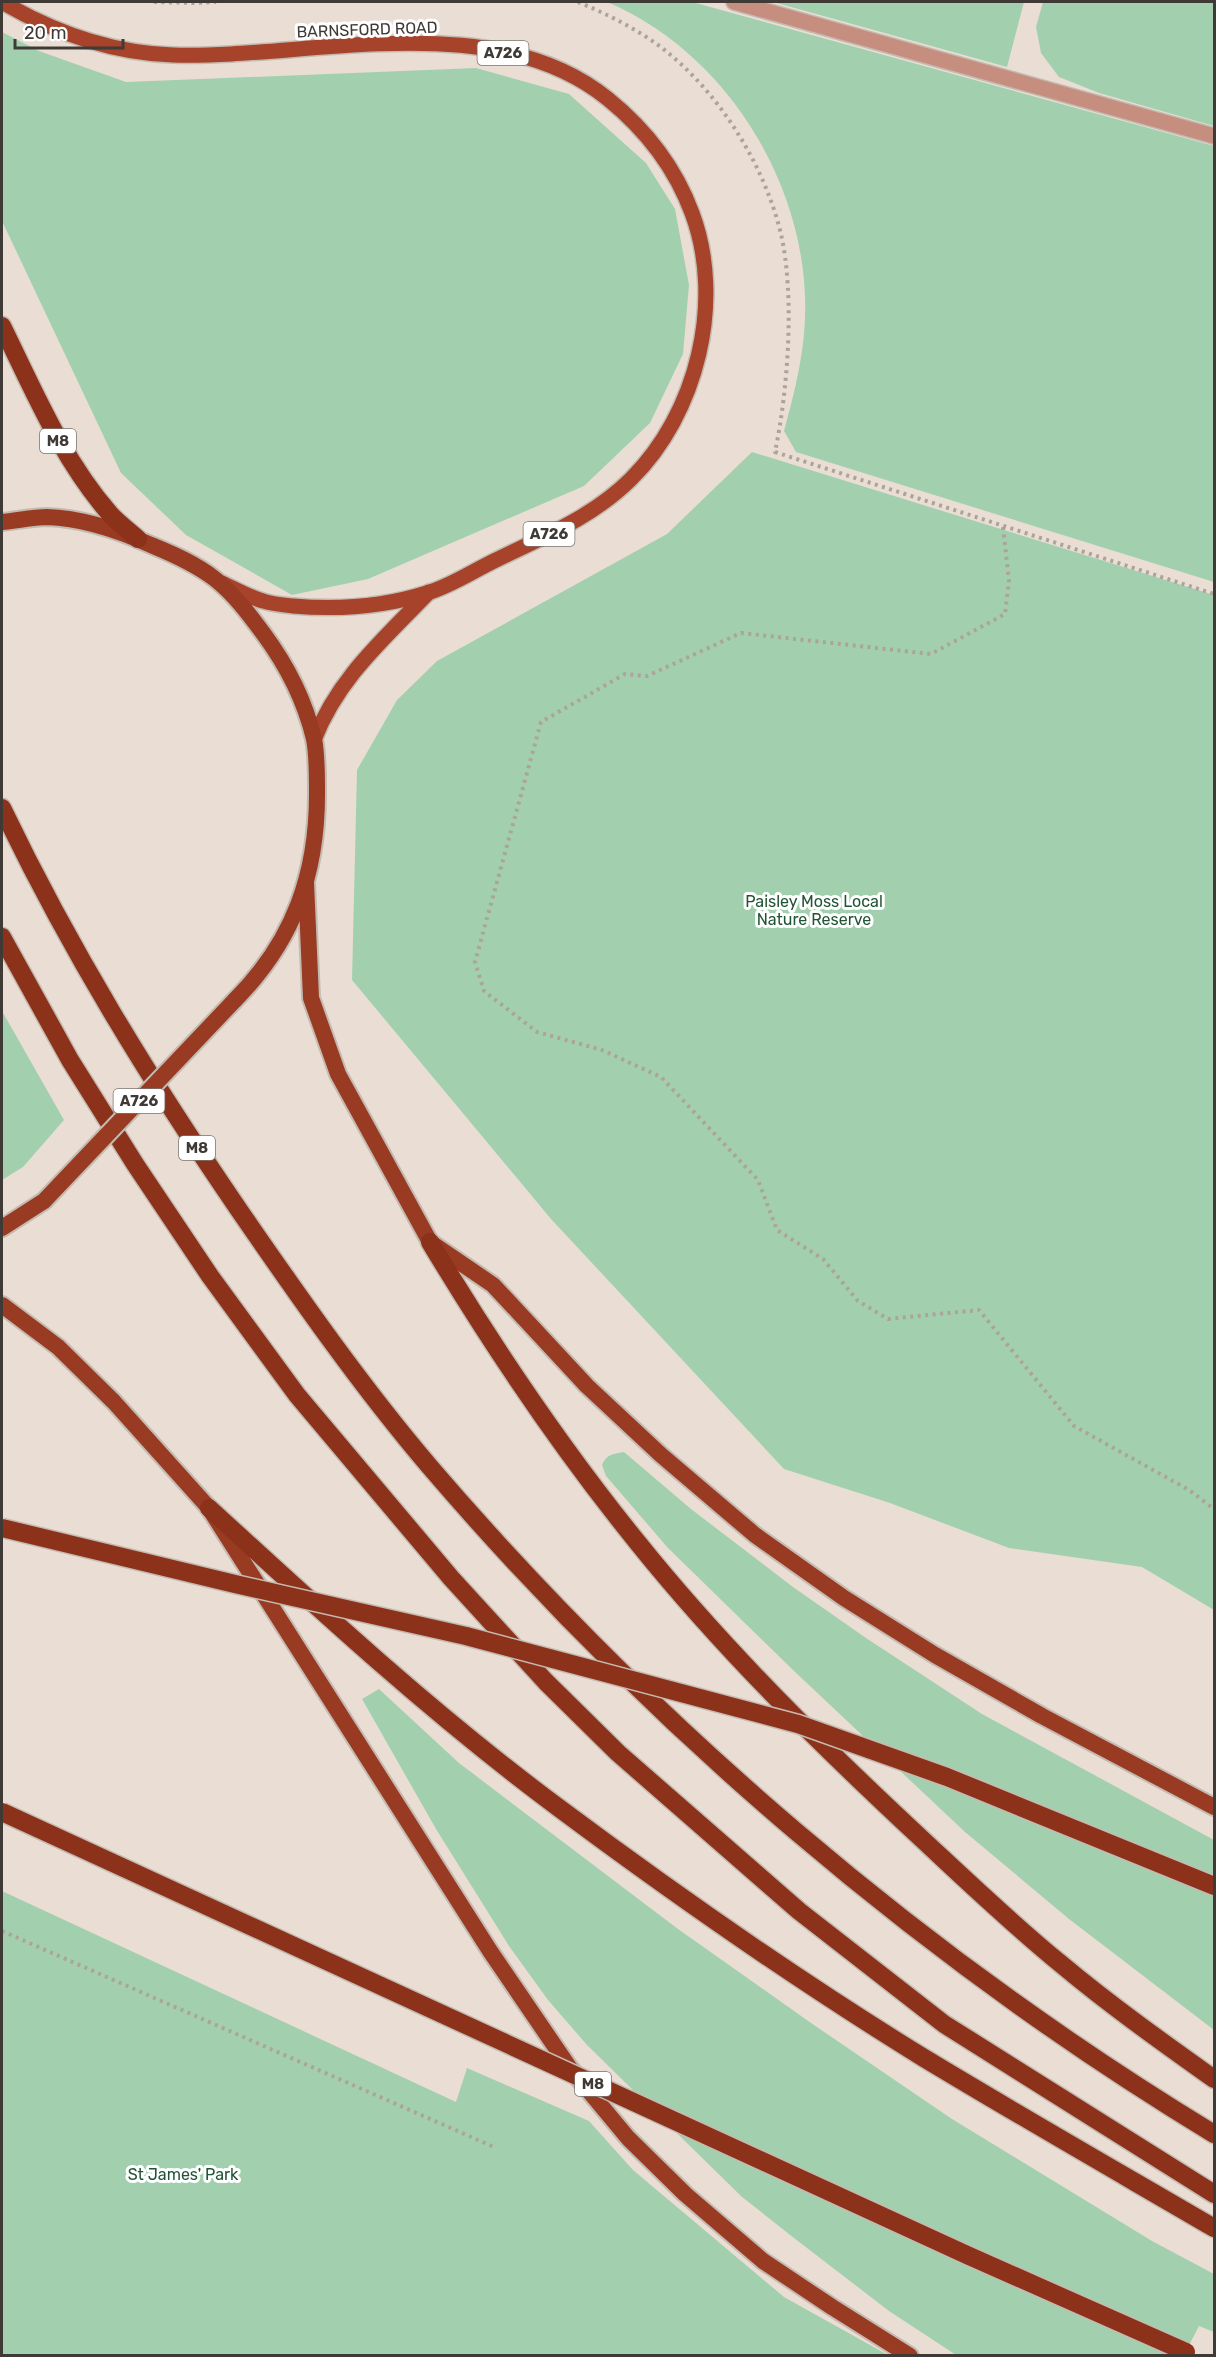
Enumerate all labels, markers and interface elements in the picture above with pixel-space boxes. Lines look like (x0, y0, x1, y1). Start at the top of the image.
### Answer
scale bar (15, 12, 123, 50)
street label: BARNSFORD ROAD (296, 18, 438, 41)
text: 20 m (24, 22, 66, 44)
road number: A726 (478, 41, 528, 65)
road number: M8 (40, 429, 76, 453)
road number: A726 (524, 522, 574, 546)
park label: Paisley Moss Local Nature Reserve (745, 892, 883, 929)
road number: A726 (114, 1089, 164, 1113)
road number: M8 (179, 1136, 215, 1160)
road number: M8 (575, 2072, 611, 2096)
park label: St James' Park (128, 2165, 239, 2184)

